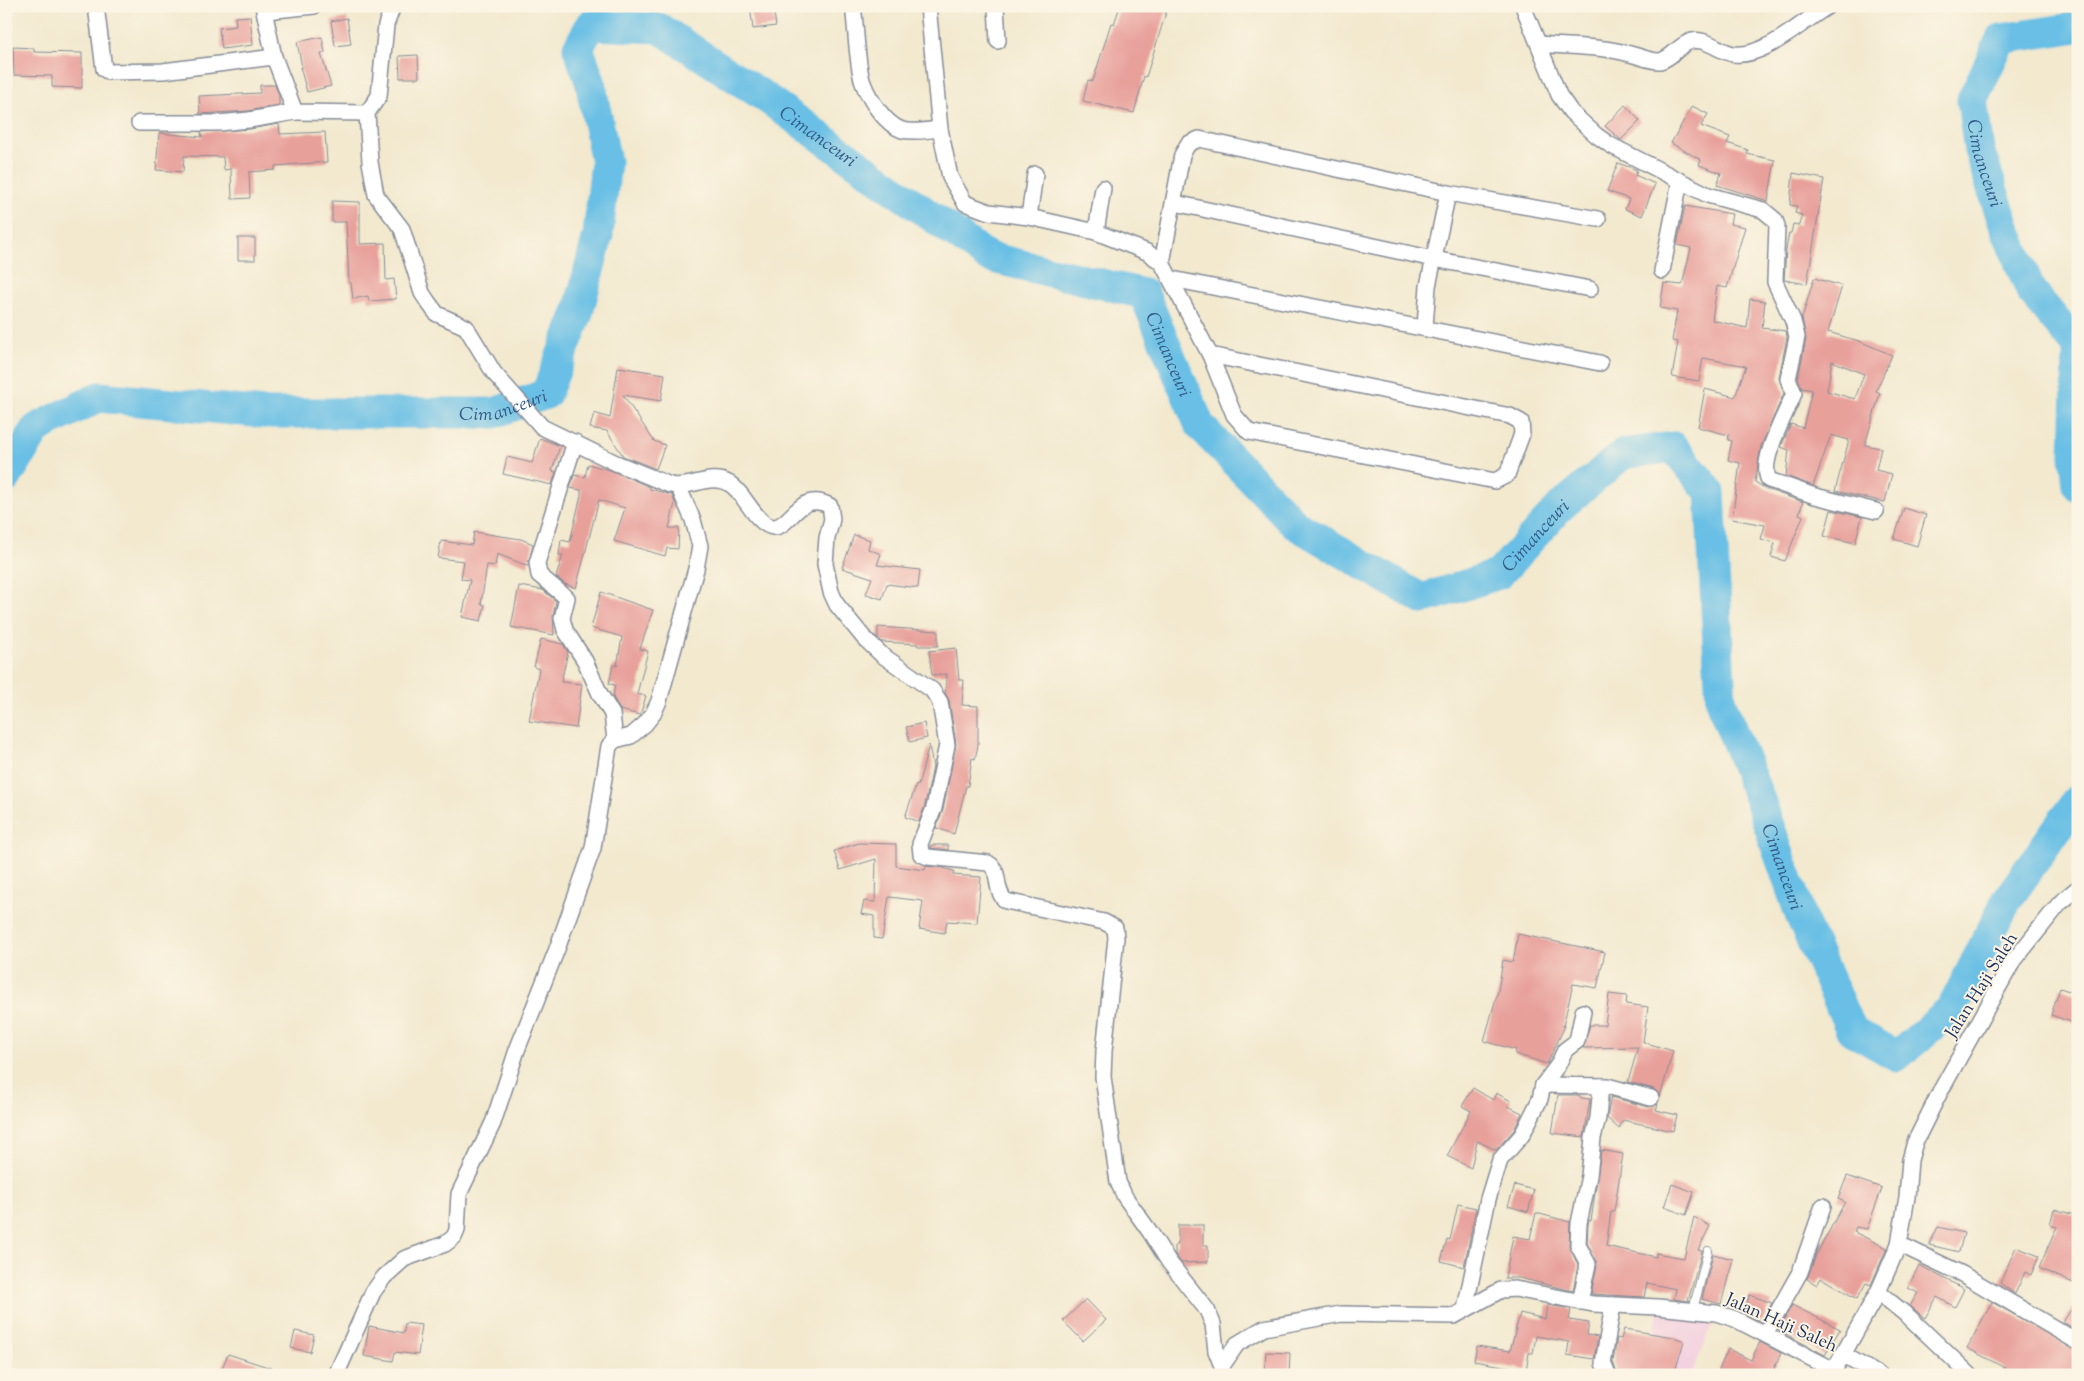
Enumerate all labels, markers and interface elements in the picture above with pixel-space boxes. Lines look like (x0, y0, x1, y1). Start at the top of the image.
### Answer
water label: Cimanceuri (773, 100, 862, 175)
water label: Cimanceuri (1959, 118, 2008, 211)
water label: Cimanceuri (1137, 308, 1197, 402)
water label: Cimanceuri (459, 384, 551, 429)
water label: Cimanceuri (1496, 494, 1576, 579)
water label: Cimanceuri (1753, 820, 1809, 914)
street label: Jalan Haji Saleh (1939, 928, 2026, 1045)
street label: Jalan Haji Saleh (1720, 1287, 1842, 1360)

